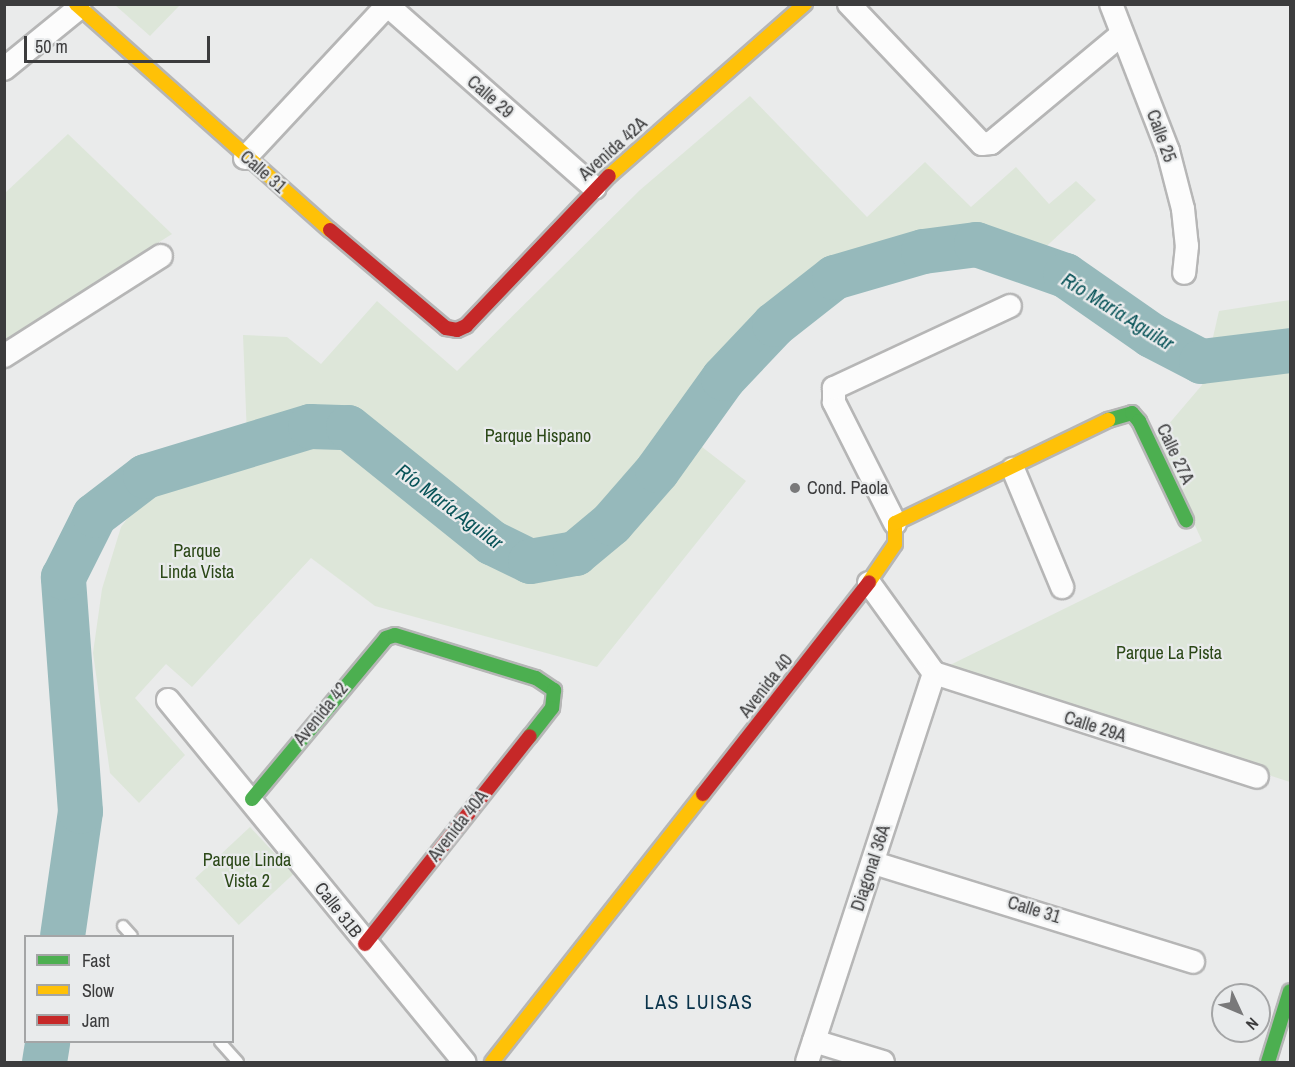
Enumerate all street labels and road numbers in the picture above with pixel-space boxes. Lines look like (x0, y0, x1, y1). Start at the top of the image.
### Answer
street label: Calle 29 (462, 71, 518, 123)
street label: Calle 25 (1142, 107, 1180, 165)
street label: Avenida 42A (574, 113, 652, 185)
street label: Calle 31 (235, 146, 291, 198)
street label: Calle 27A (1152, 420, 1198, 488)
street label: Avenida 40 (735, 650, 797, 722)
street label: Avenida 42 (289, 678, 353, 750)
street label: Calle 29A (1061, 707, 1129, 747)
street label: Avenida 40A (424, 786, 492, 866)
street label: Diagonal 36A (847, 822, 895, 914)
street label: Calle 31B (310, 878, 366, 942)
street label: Calle 31 (1005, 892, 1063, 928)

